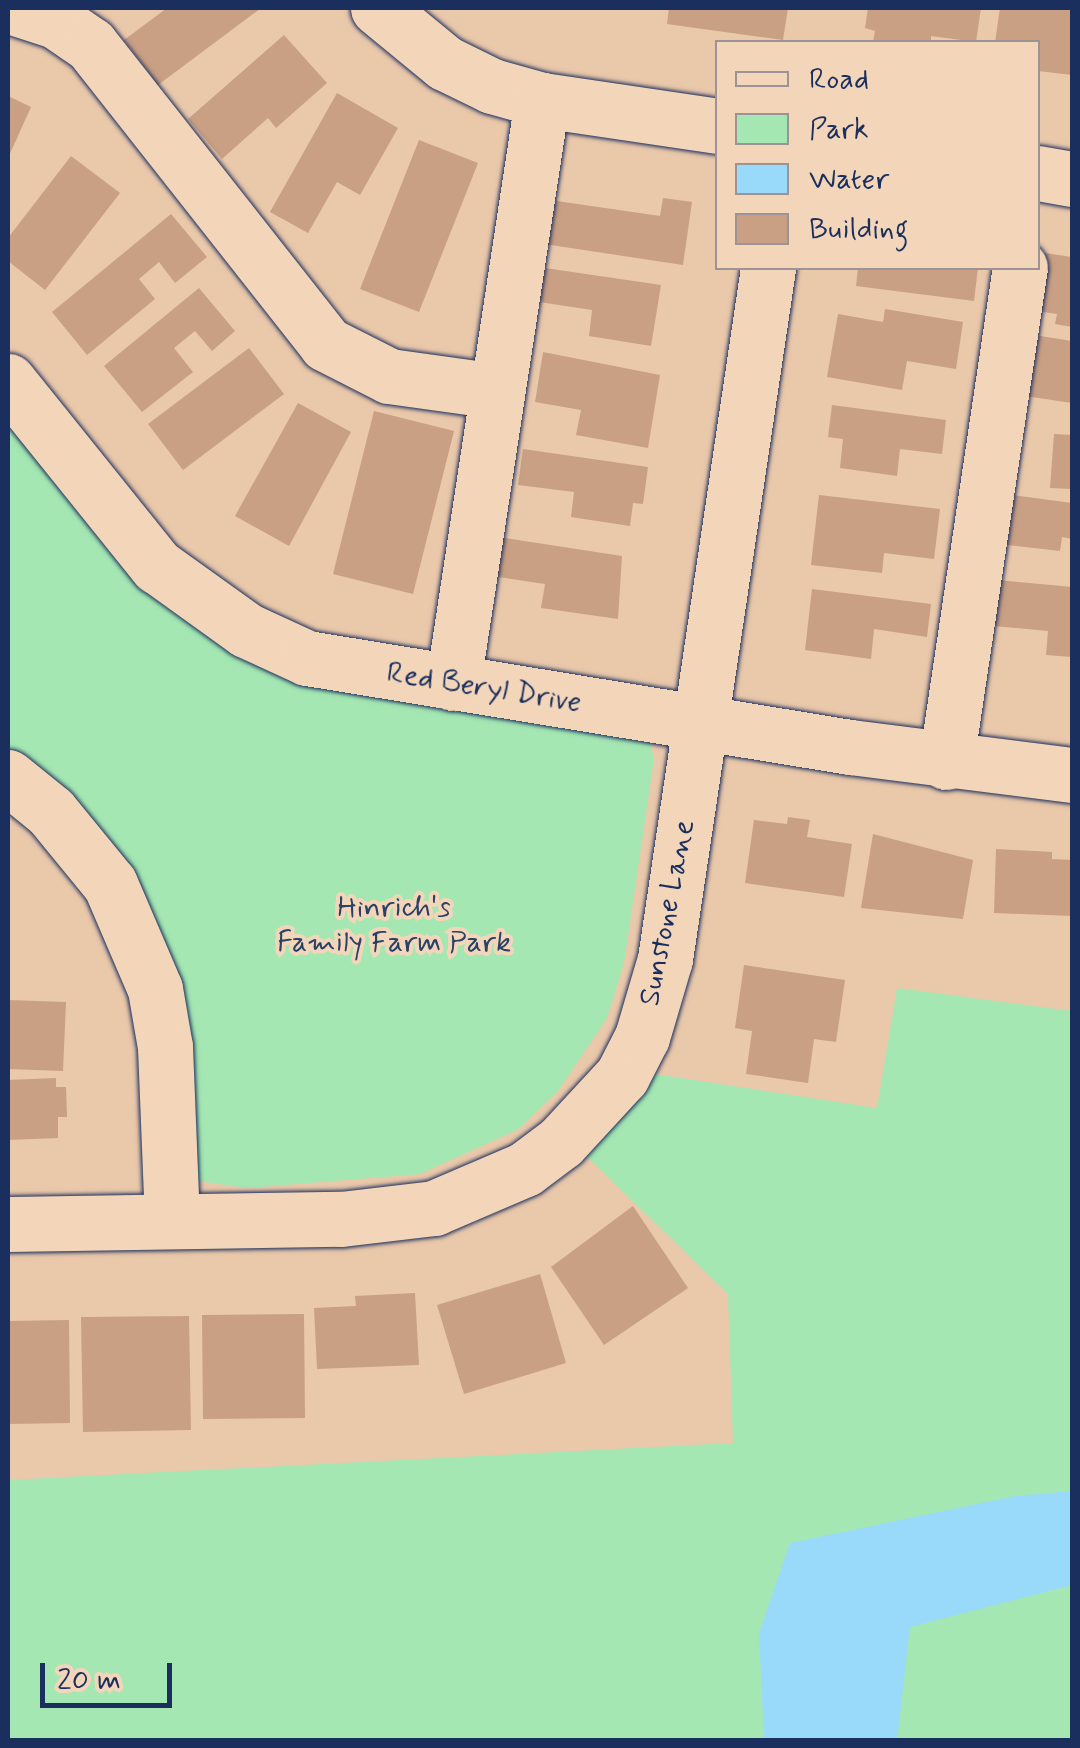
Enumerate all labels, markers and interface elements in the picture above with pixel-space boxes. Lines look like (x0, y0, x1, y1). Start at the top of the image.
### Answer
legend (715, 40, 1040, 270)
text: Road (809, 60, 869, 99)
text: Park (809, 110, 869, 149)
text: Water (809, 160, 889, 199)
text: Building (809, 210, 908, 249)
street label: Red Beryl Drive (384, 655, 584, 721)
street label: Sunstone Lane (633, 821, 703, 1005)
park label: Hinrich's Family Farm Park (276, 890, 512, 960)
scale bar (45, 1643, 178, 1705)
text: 20 m (57, 1661, 121, 1700)

